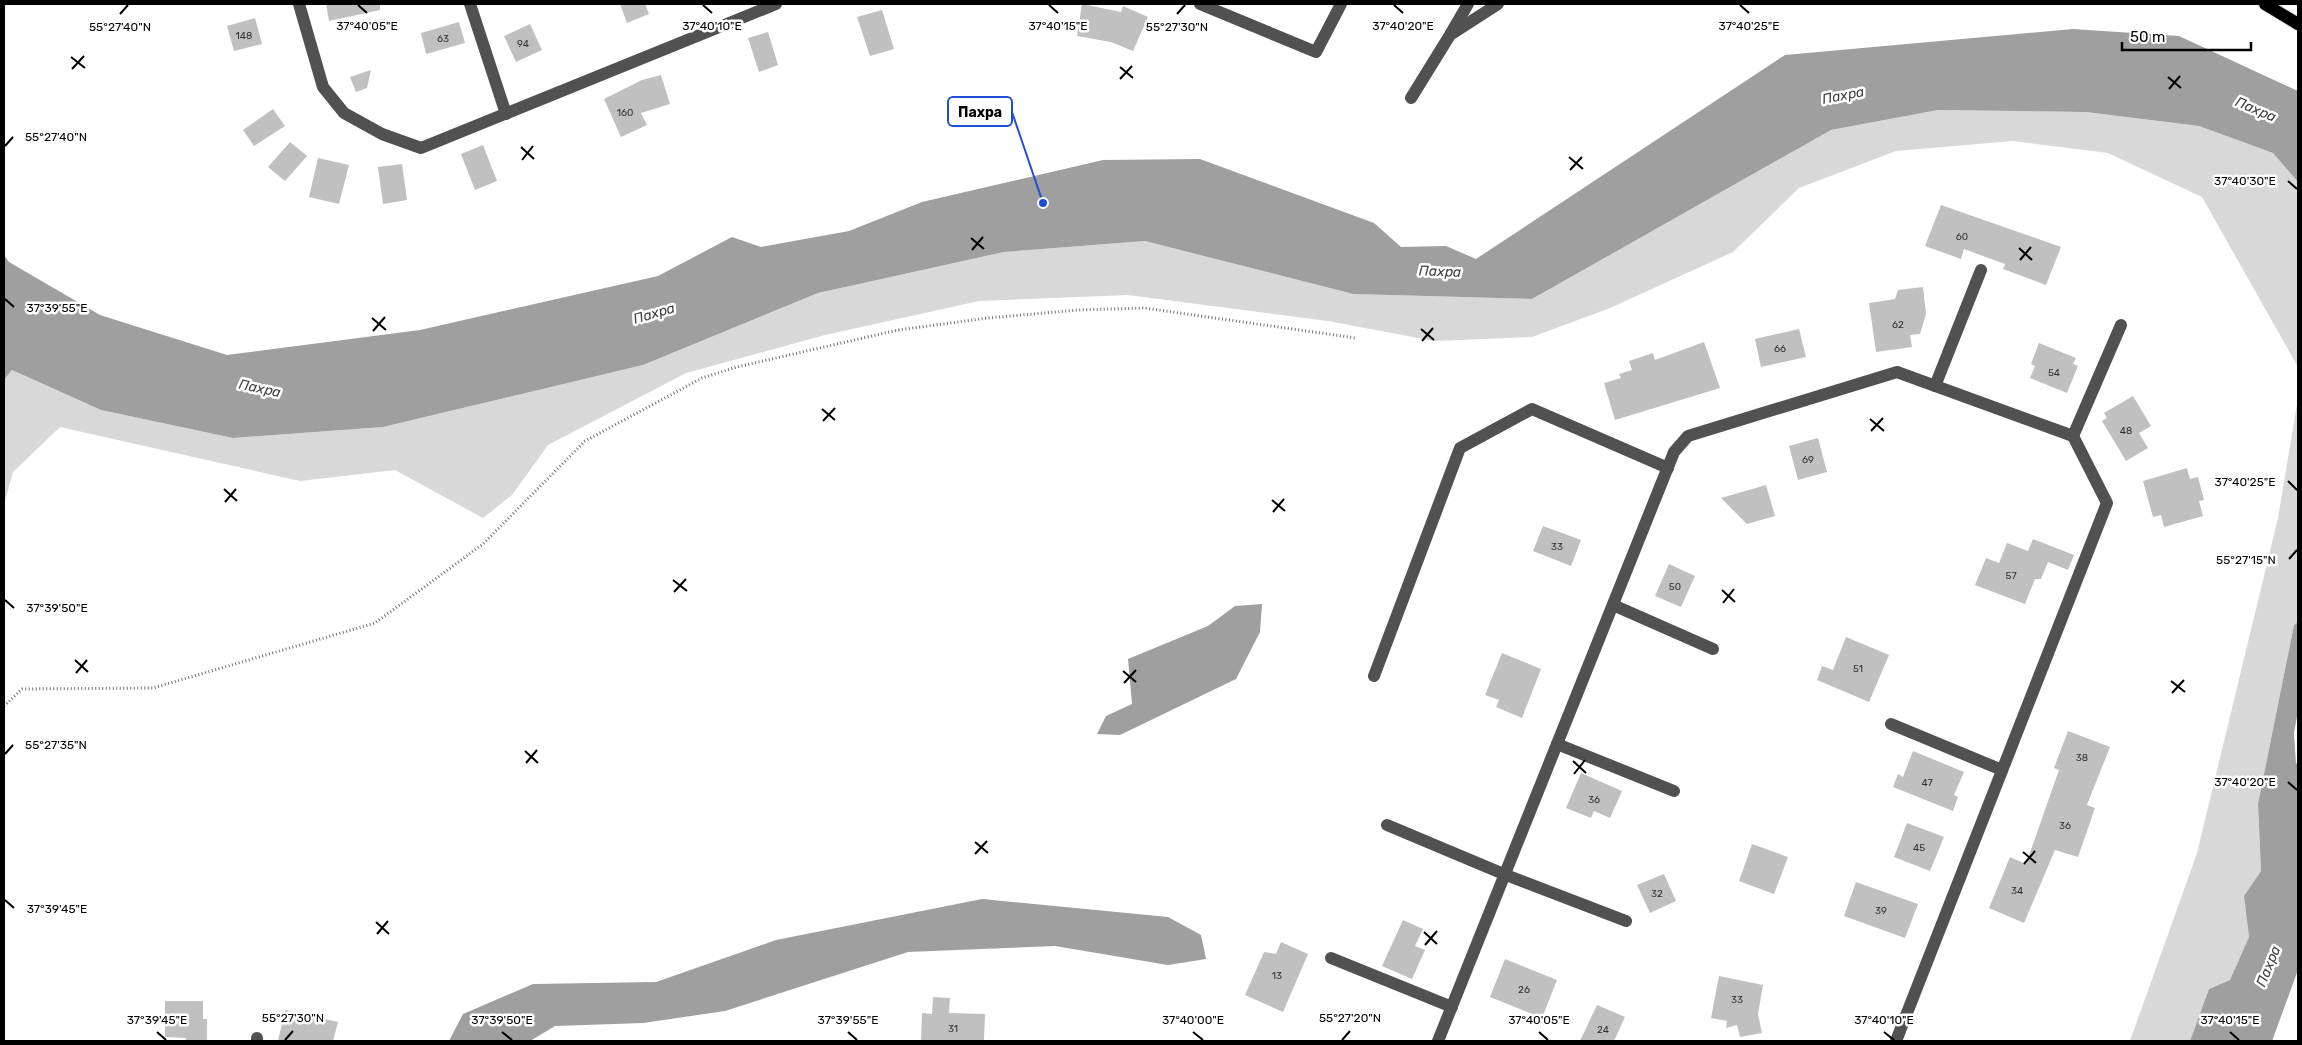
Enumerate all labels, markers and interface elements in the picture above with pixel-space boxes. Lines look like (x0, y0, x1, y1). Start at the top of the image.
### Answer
text: 37°40'05"E (336, 19, 398, 33)
text: 37°40'10"E (682, 19, 742, 33)
text: 37°40'15"E (1028, 19, 1088, 33)
text: 37°40'20"E (1372, 19, 1434, 33)
text: 37°40'25"E (1718, 19, 1780, 33)
text: 55°27'40"N (89, 20, 151, 34)
text: 55°27'30"N (1146, 20, 1208, 34)
scale bar (2122, 20, 2251, 52)
text: 50 m (2130, 28, 2165, 46)
house number: 148 (236, 30, 252, 42)
house number: 63 (437, 33, 449, 45)
house number: 94 (517, 38, 529, 50)
water label: Пахра (1821, 83, 1865, 108)
water label: Пахра (2233, 93, 2279, 126)
callout: Пахра (948, 97, 1012, 126)
text: Пахра (958, 104, 1002, 121)
house number: 160 (617, 107, 633, 119)
text: 55°27'40"N (25, 130, 87, 144)
text: 37°40'30"E (2214, 174, 2276, 188)
house number: 60 (1956, 231, 1968, 243)
water label: Пахра (1419, 262, 1461, 281)
water label: Пахра (631, 299, 677, 327)
text: 37°39'55"E (27, 301, 88, 315)
house number: 62 (1892, 319, 1904, 331)
house number: 66 (1774, 343, 1786, 355)
house number: 54 (2048, 367, 2060, 379)
water label: Пахра (237, 376, 282, 401)
house number: 48 (2120, 425, 2132, 437)
house number: 69 (1802, 454, 1814, 466)
text: 37°40'25"E (2214, 475, 2276, 489)
house number: 33 (1551, 541, 1563, 553)
text: 55°27'15"N (2216, 553, 2276, 567)
house number: 57 (2005, 570, 2017, 582)
house number: 50 (1669, 581, 1681, 593)
text: 37°39'50"E (26, 601, 88, 615)
house number: 51 (1853, 663, 1863, 675)
text: 55°27'35"N (25, 738, 87, 752)
house number: 38 (2076, 752, 2088, 764)
text: 37°40'20"E (2214, 775, 2276, 789)
house number: 47 (1921, 777, 1933, 789)
house number: 36 (1588, 794, 1600, 806)
house number: 36 (2059, 820, 2071, 832)
house number: 45 (1913, 842, 1925, 854)
house number: 34 (2011, 885, 2023, 897)
house number: 32 (1651, 888, 1663, 900)
text: 37°39'45"E (27, 902, 87, 916)
house number: 39 (1875, 905, 1887, 917)
water label: Пахра (2253, 943, 2284, 989)
house number: 13 (1272, 970, 1282, 982)
house number: 26 (1518, 984, 1530, 996)
house number: 33 (1731, 994, 1743, 1006)
text: 55°27'30"N (262, 1011, 324, 1025)
text: 55°27'20"N (1319, 1011, 1381, 1025)
text: 37°39'45"E (127, 1013, 187, 1027)
text: 37°39'50"E (471, 1013, 533, 1027)
text: 37°39'55"E (818, 1013, 879, 1027)
text: 37°40'00"E (1162, 1013, 1224, 1027)
text: 37°40'05"E (1508, 1013, 1570, 1027)
text: 37°40'10"E (1854, 1013, 1914, 1027)
text: 37°40'15"E (2200, 1013, 2260, 1027)
house number: 31 (948, 1023, 958, 1035)
house number: 24 (1597, 1024, 1609, 1036)

